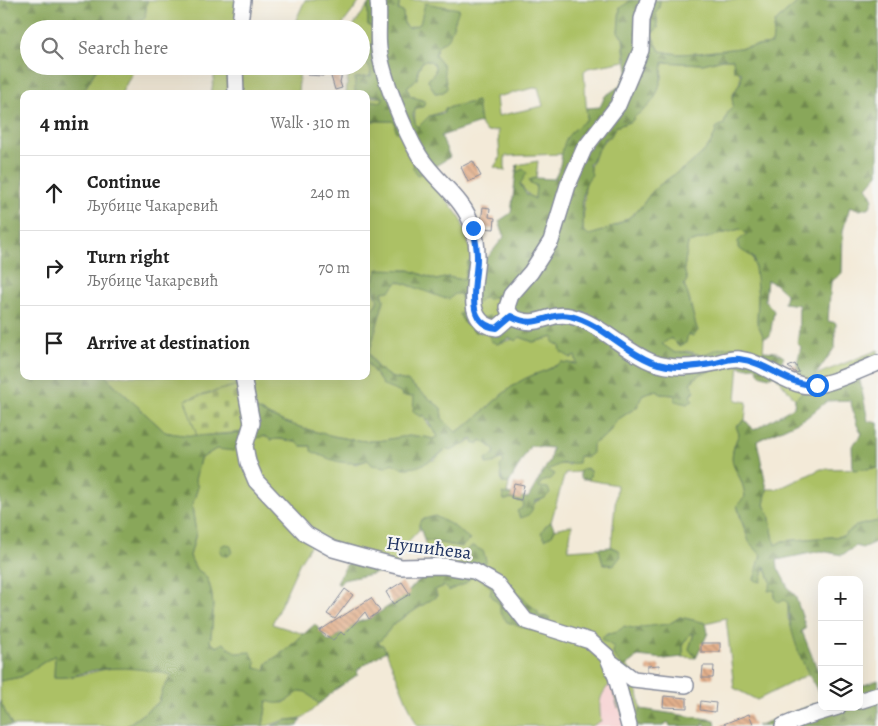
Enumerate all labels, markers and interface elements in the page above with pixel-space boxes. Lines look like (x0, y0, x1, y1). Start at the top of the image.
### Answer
search box (20, 20, 370, 75)
icon: search (38, 34, 66, 62)
text: Search here (78, 35, 168, 61)
text: 4 min (40, 109, 89, 137)
text: Walk · 310 m (270, 112, 350, 134)
text: Continue (87, 169, 161, 195)
icon: ahead (40, 179, 68, 207)
text: 240 m (310, 182, 350, 204)
text: Љубице Чакаревић (87, 195, 218, 217)
route end (462, 217, 485, 240)
text: Turn right (87, 244, 169, 270)
icon: right (40, 254, 68, 282)
text: 70 m (318, 257, 350, 279)
text: Љубице Чакаревић (87, 270, 218, 292)
icon: arrive (40, 329, 68, 357)
text: Arrive at destination (87, 330, 250, 356)
route start (806, 374, 829, 397)
street label: Нушићева (385, 530, 473, 566)
map controls (818, 576, 863, 711)
button: + (818, 576, 863, 621)
button: − (818, 621, 863, 666)
button: layers (818, 666, 863, 711)

